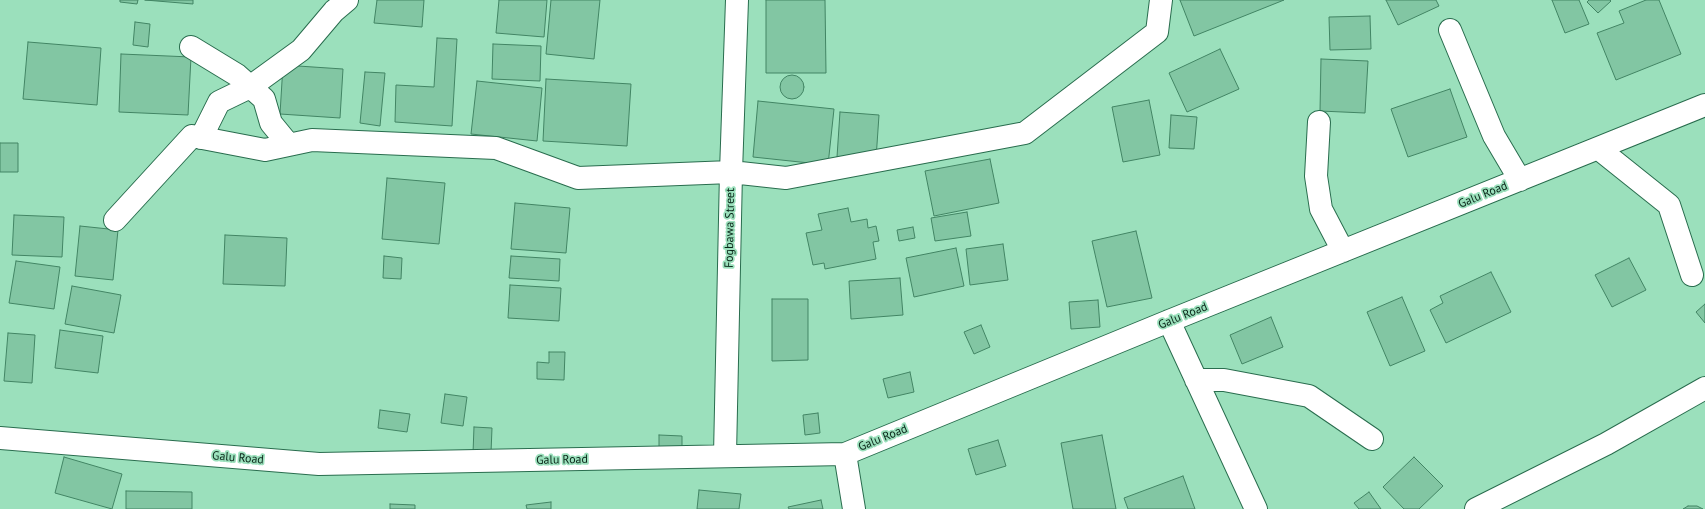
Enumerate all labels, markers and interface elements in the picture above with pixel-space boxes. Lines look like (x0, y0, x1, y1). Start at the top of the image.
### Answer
street label: Galu Road (1456, 179, 1510, 211)
street label: Fogbawa Street (722, 188, 738, 268)
street label: Galu Road (1156, 300, 1210, 332)
street label: Galu Road (856, 422, 910, 454)
street label: Galu Road (212, 449, 264, 467)
street label: Galu Road (536, 452, 588, 468)

